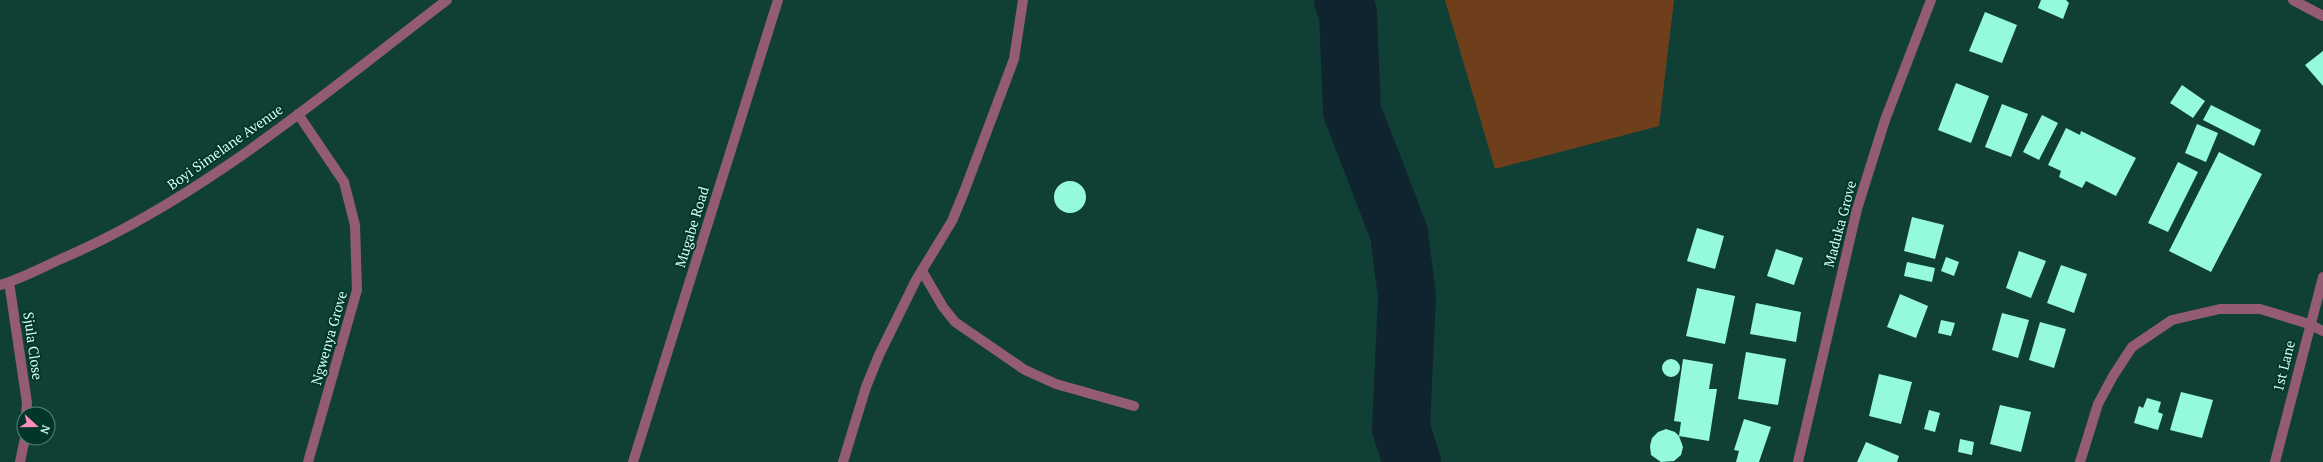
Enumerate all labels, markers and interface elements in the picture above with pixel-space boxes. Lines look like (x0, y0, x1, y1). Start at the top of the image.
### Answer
street label: Boyi Simelane Avenue (163, 99, 286, 194)
street label: Maduka Grove (1819, 178, 1860, 269)
street label: Mugabe Road (670, 184, 713, 270)
street label: Ngwenya Grove (306, 289, 351, 387)
street label: Sjula Close (19, 311, 48, 381)
street label: 1st Lane (2268, 338, 2299, 394)
north arrow (16, 406, 56, 446)
text: N (37, 423, 53, 437)

